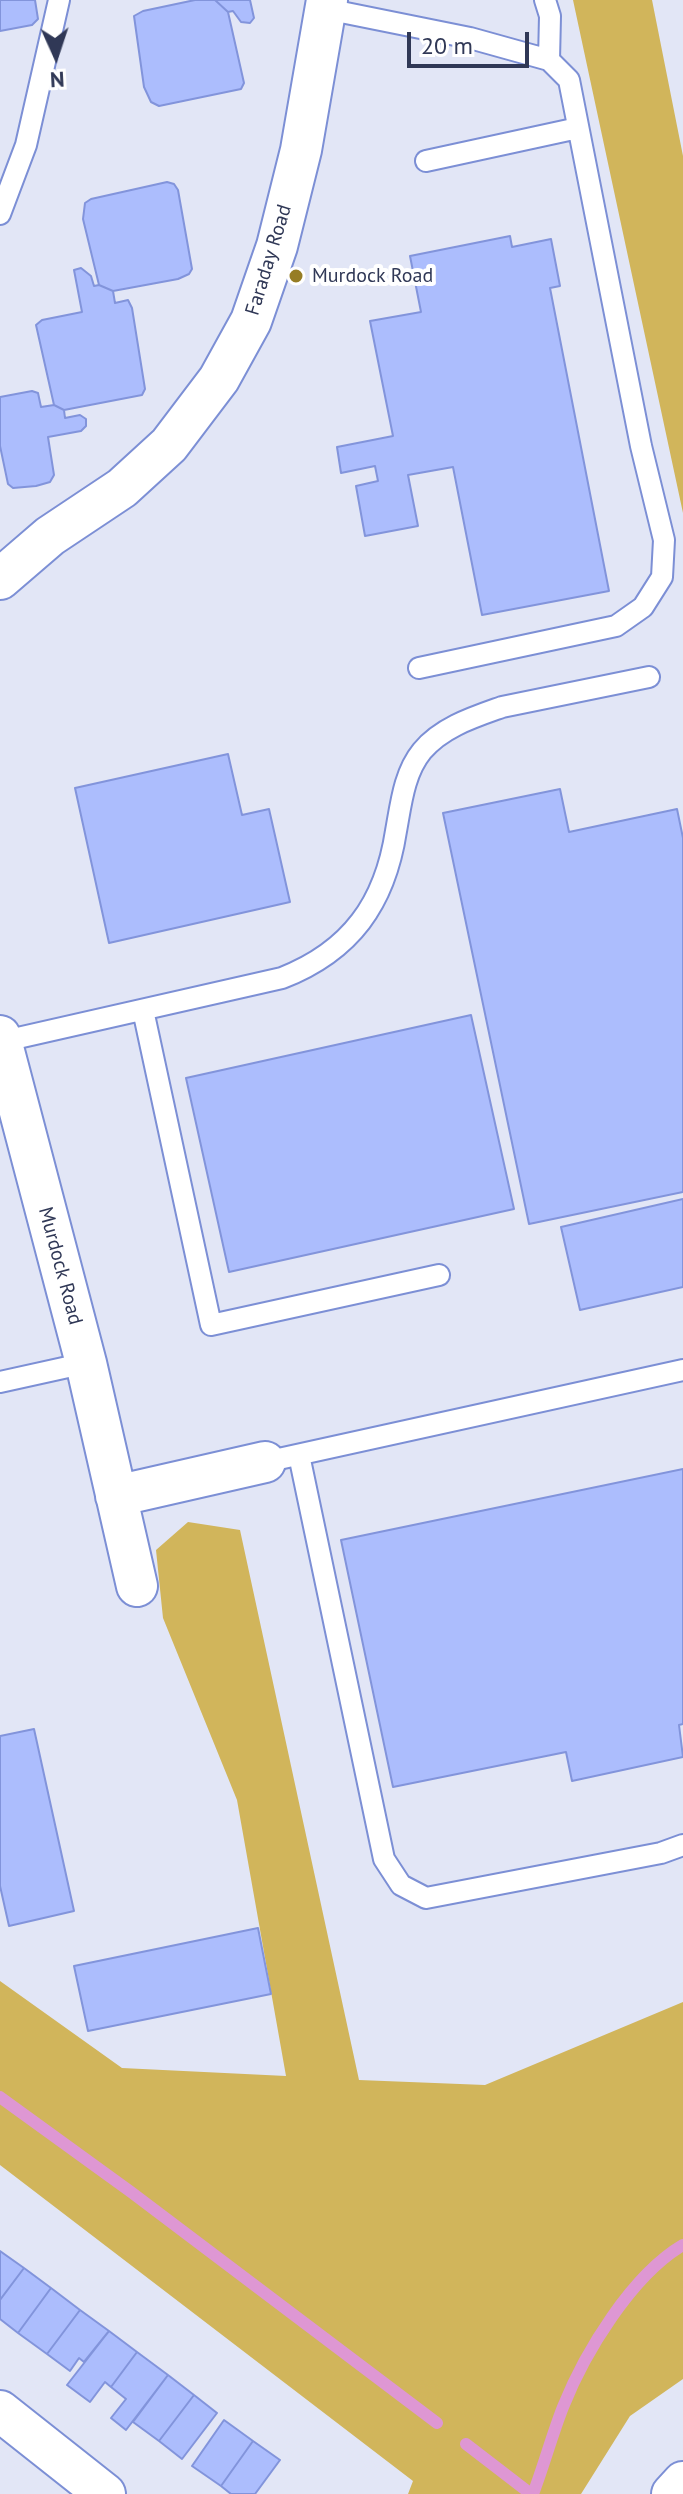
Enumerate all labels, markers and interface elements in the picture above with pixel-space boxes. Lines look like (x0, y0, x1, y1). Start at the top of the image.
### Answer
north arrow (16, 16, 96, 96)
scale bar (411, 16, 533, 66)
text: 20 m (421, 30, 473, 61)
text: N (49, 66, 65, 94)
street label: Faraday Road (241, 202, 297, 318)
place label: Murdock Road (312, 264, 433, 288)
marker: Murdock Road (287, 267, 305, 285)
street label: Murdock Road (33, 1204, 87, 1328)

